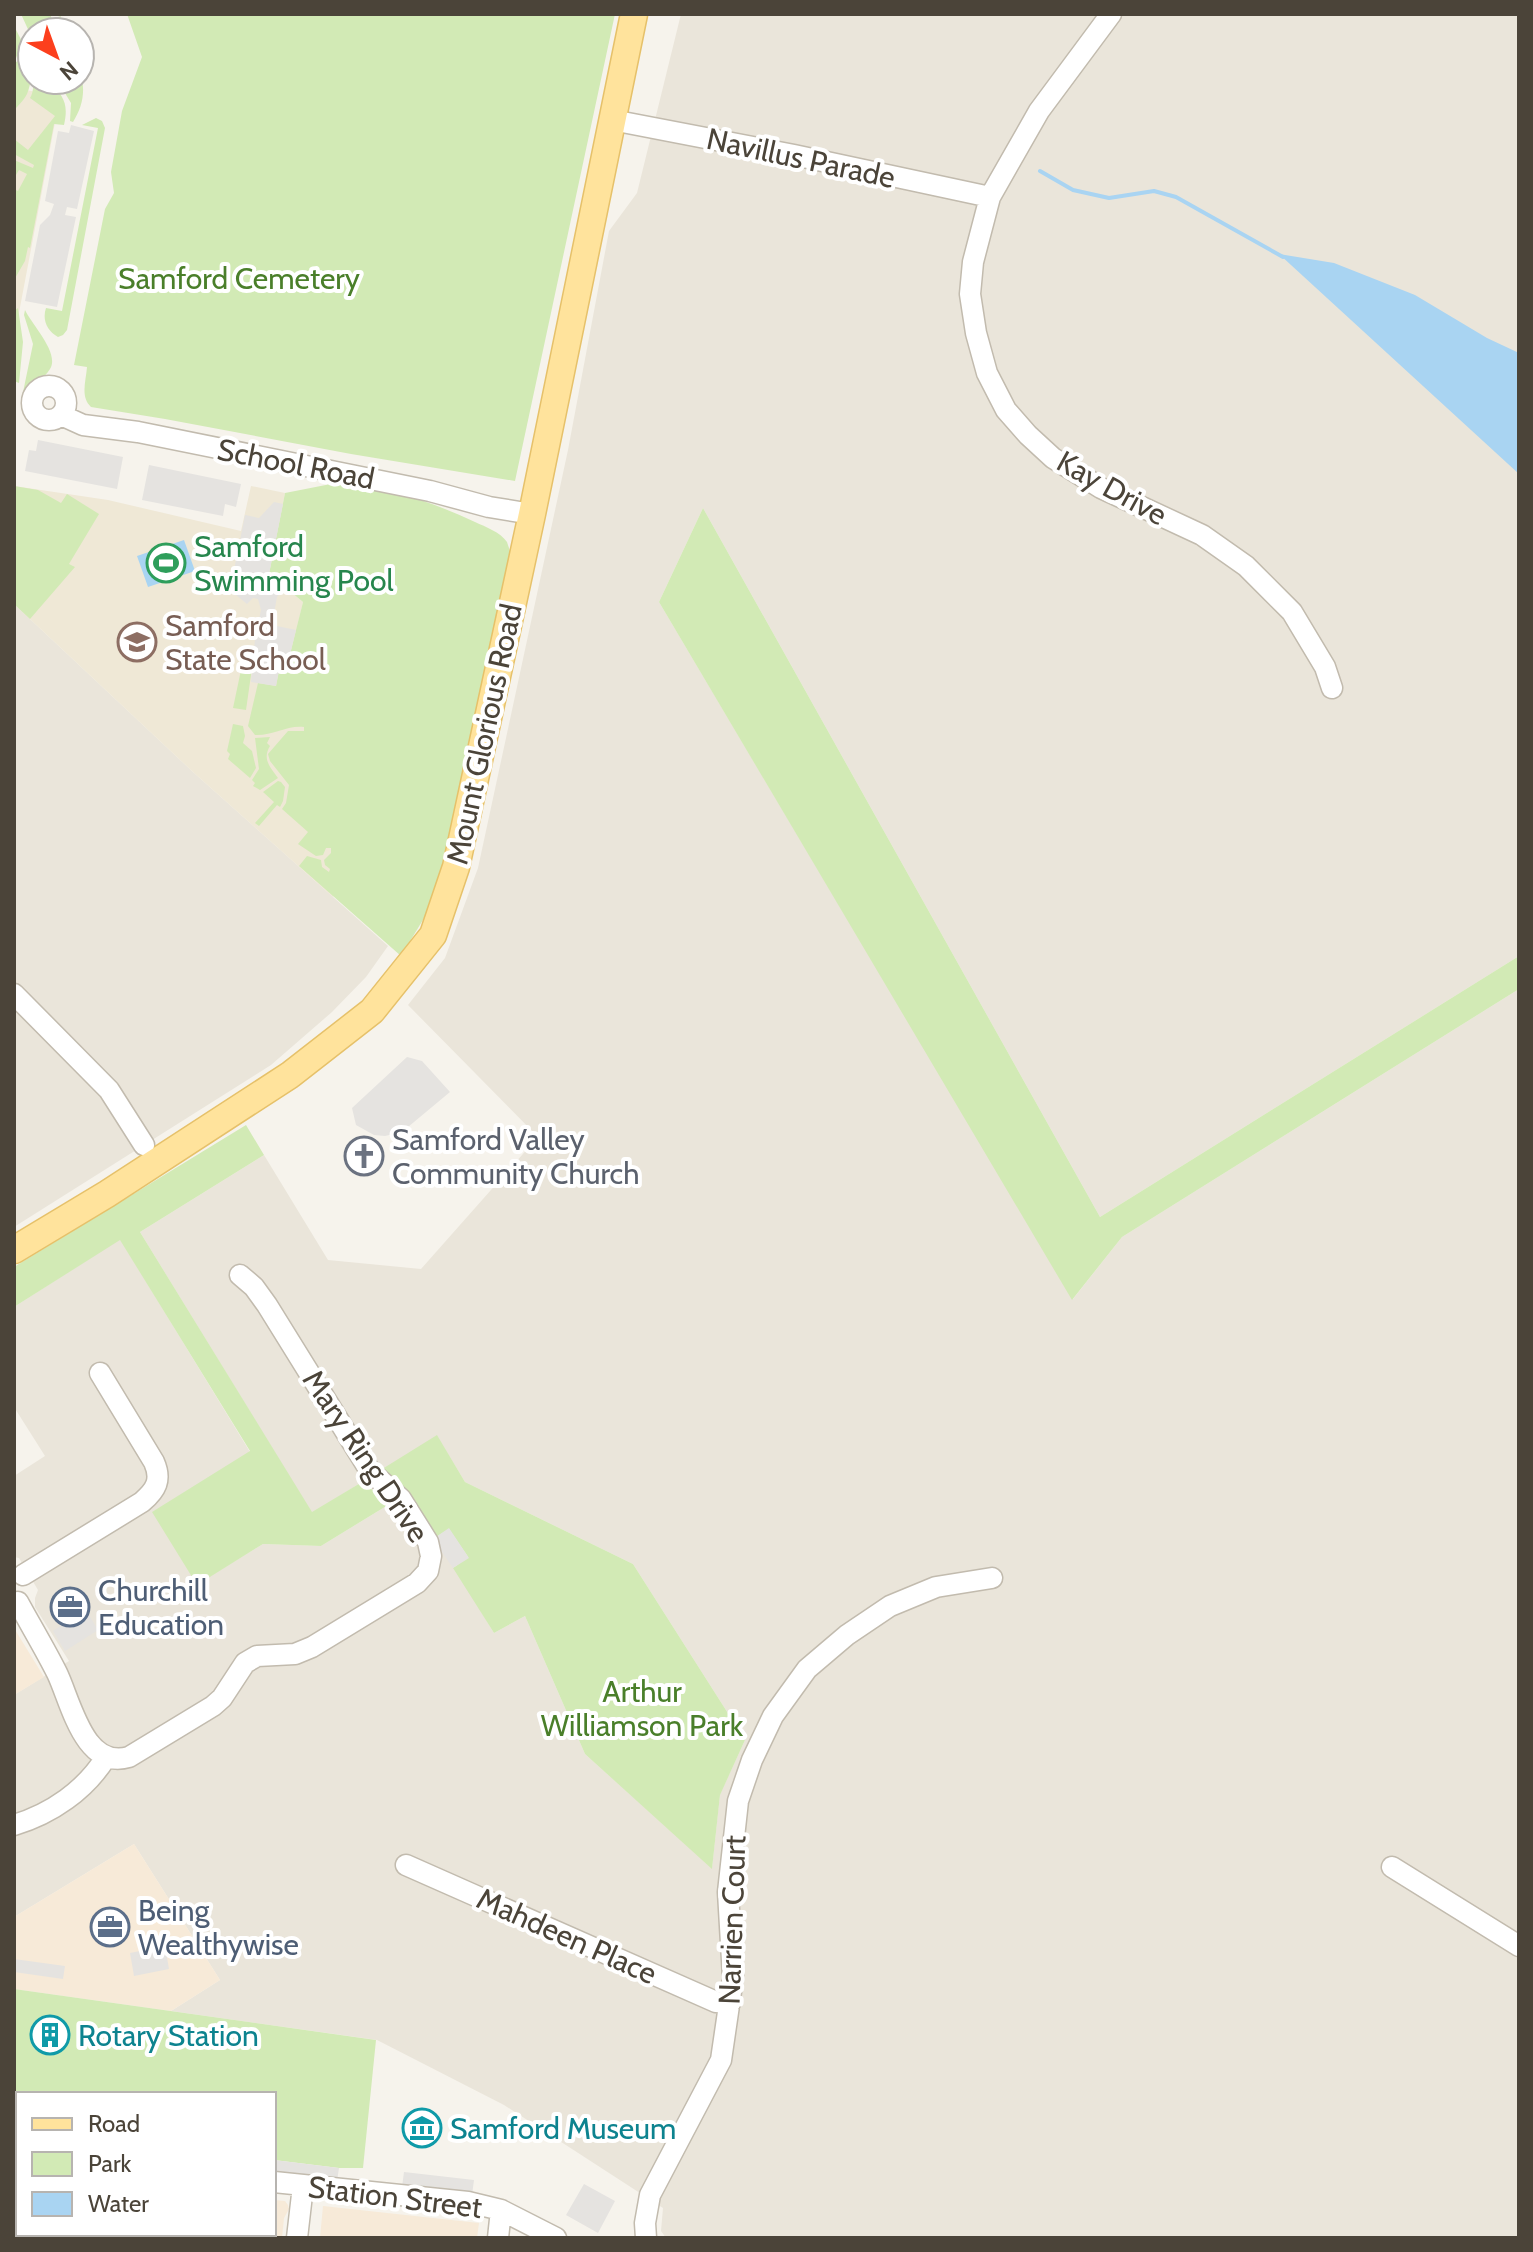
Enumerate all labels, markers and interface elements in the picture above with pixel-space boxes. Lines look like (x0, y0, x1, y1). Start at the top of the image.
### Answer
north arrow (16, 16, 96, 96)
text: N (54, 55, 84, 86)
street label: Navillus Parade (703, 120, 899, 196)
park label: Samford Cemetery (118, 260, 360, 297)
street label: School Road (214, 431, 378, 497)
street label: Kay Drive (1051, 443, 1173, 533)
place label: Samford Swimming Pool (194, 528, 394, 599)
sports icon: Samford Swimming Pool (145, 542, 187, 584)
street label: Mount Glorious Road (438, 600, 530, 868)
place label: Samford State School (165, 607, 326, 678)
school or university icon: Samford State School (116, 621, 158, 663)
place label: Samford Valley Community Church (392, 1121, 639, 1192)
church icon: Samford Valley Community Church (343, 1135, 385, 1177)
street label: Mary Ring Drive (295, 1363, 437, 1549)
place label: Churchill Education (98, 1572, 224, 1643)
office icon: Churchill Education (49, 1586, 91, 1628)
park label: Arthur Williamson Park (541, 1673, 744, 1744)
street label: Narrien Court (711, 1835, 753, 2005)
street label: Mahdeen Place (471, 1880, 663, 1992)
place label: Being Wealthywise (138, 1892, 299, 1963)
office icon: Being Wealthywise (89, 1906, 131, 1948)
building icon: Rotary Station (29, 2014, 71, 2056)
place label: Rotary Station (78, 2017, 259, 2054)
legend (16, 2092, 276, 2236)
museum icon: Samford Museum (401, 2107, 443, 2149)
text: Road (88, 2109, 140, 2138)
place label: Samford Museum (450, 2110, 676, 2147)
text: Park (88, 2149, 131, 2178)
street label: Station Street (306, 2168, 484, 2226)
text: Water (88, 2189, 149, 2218)

